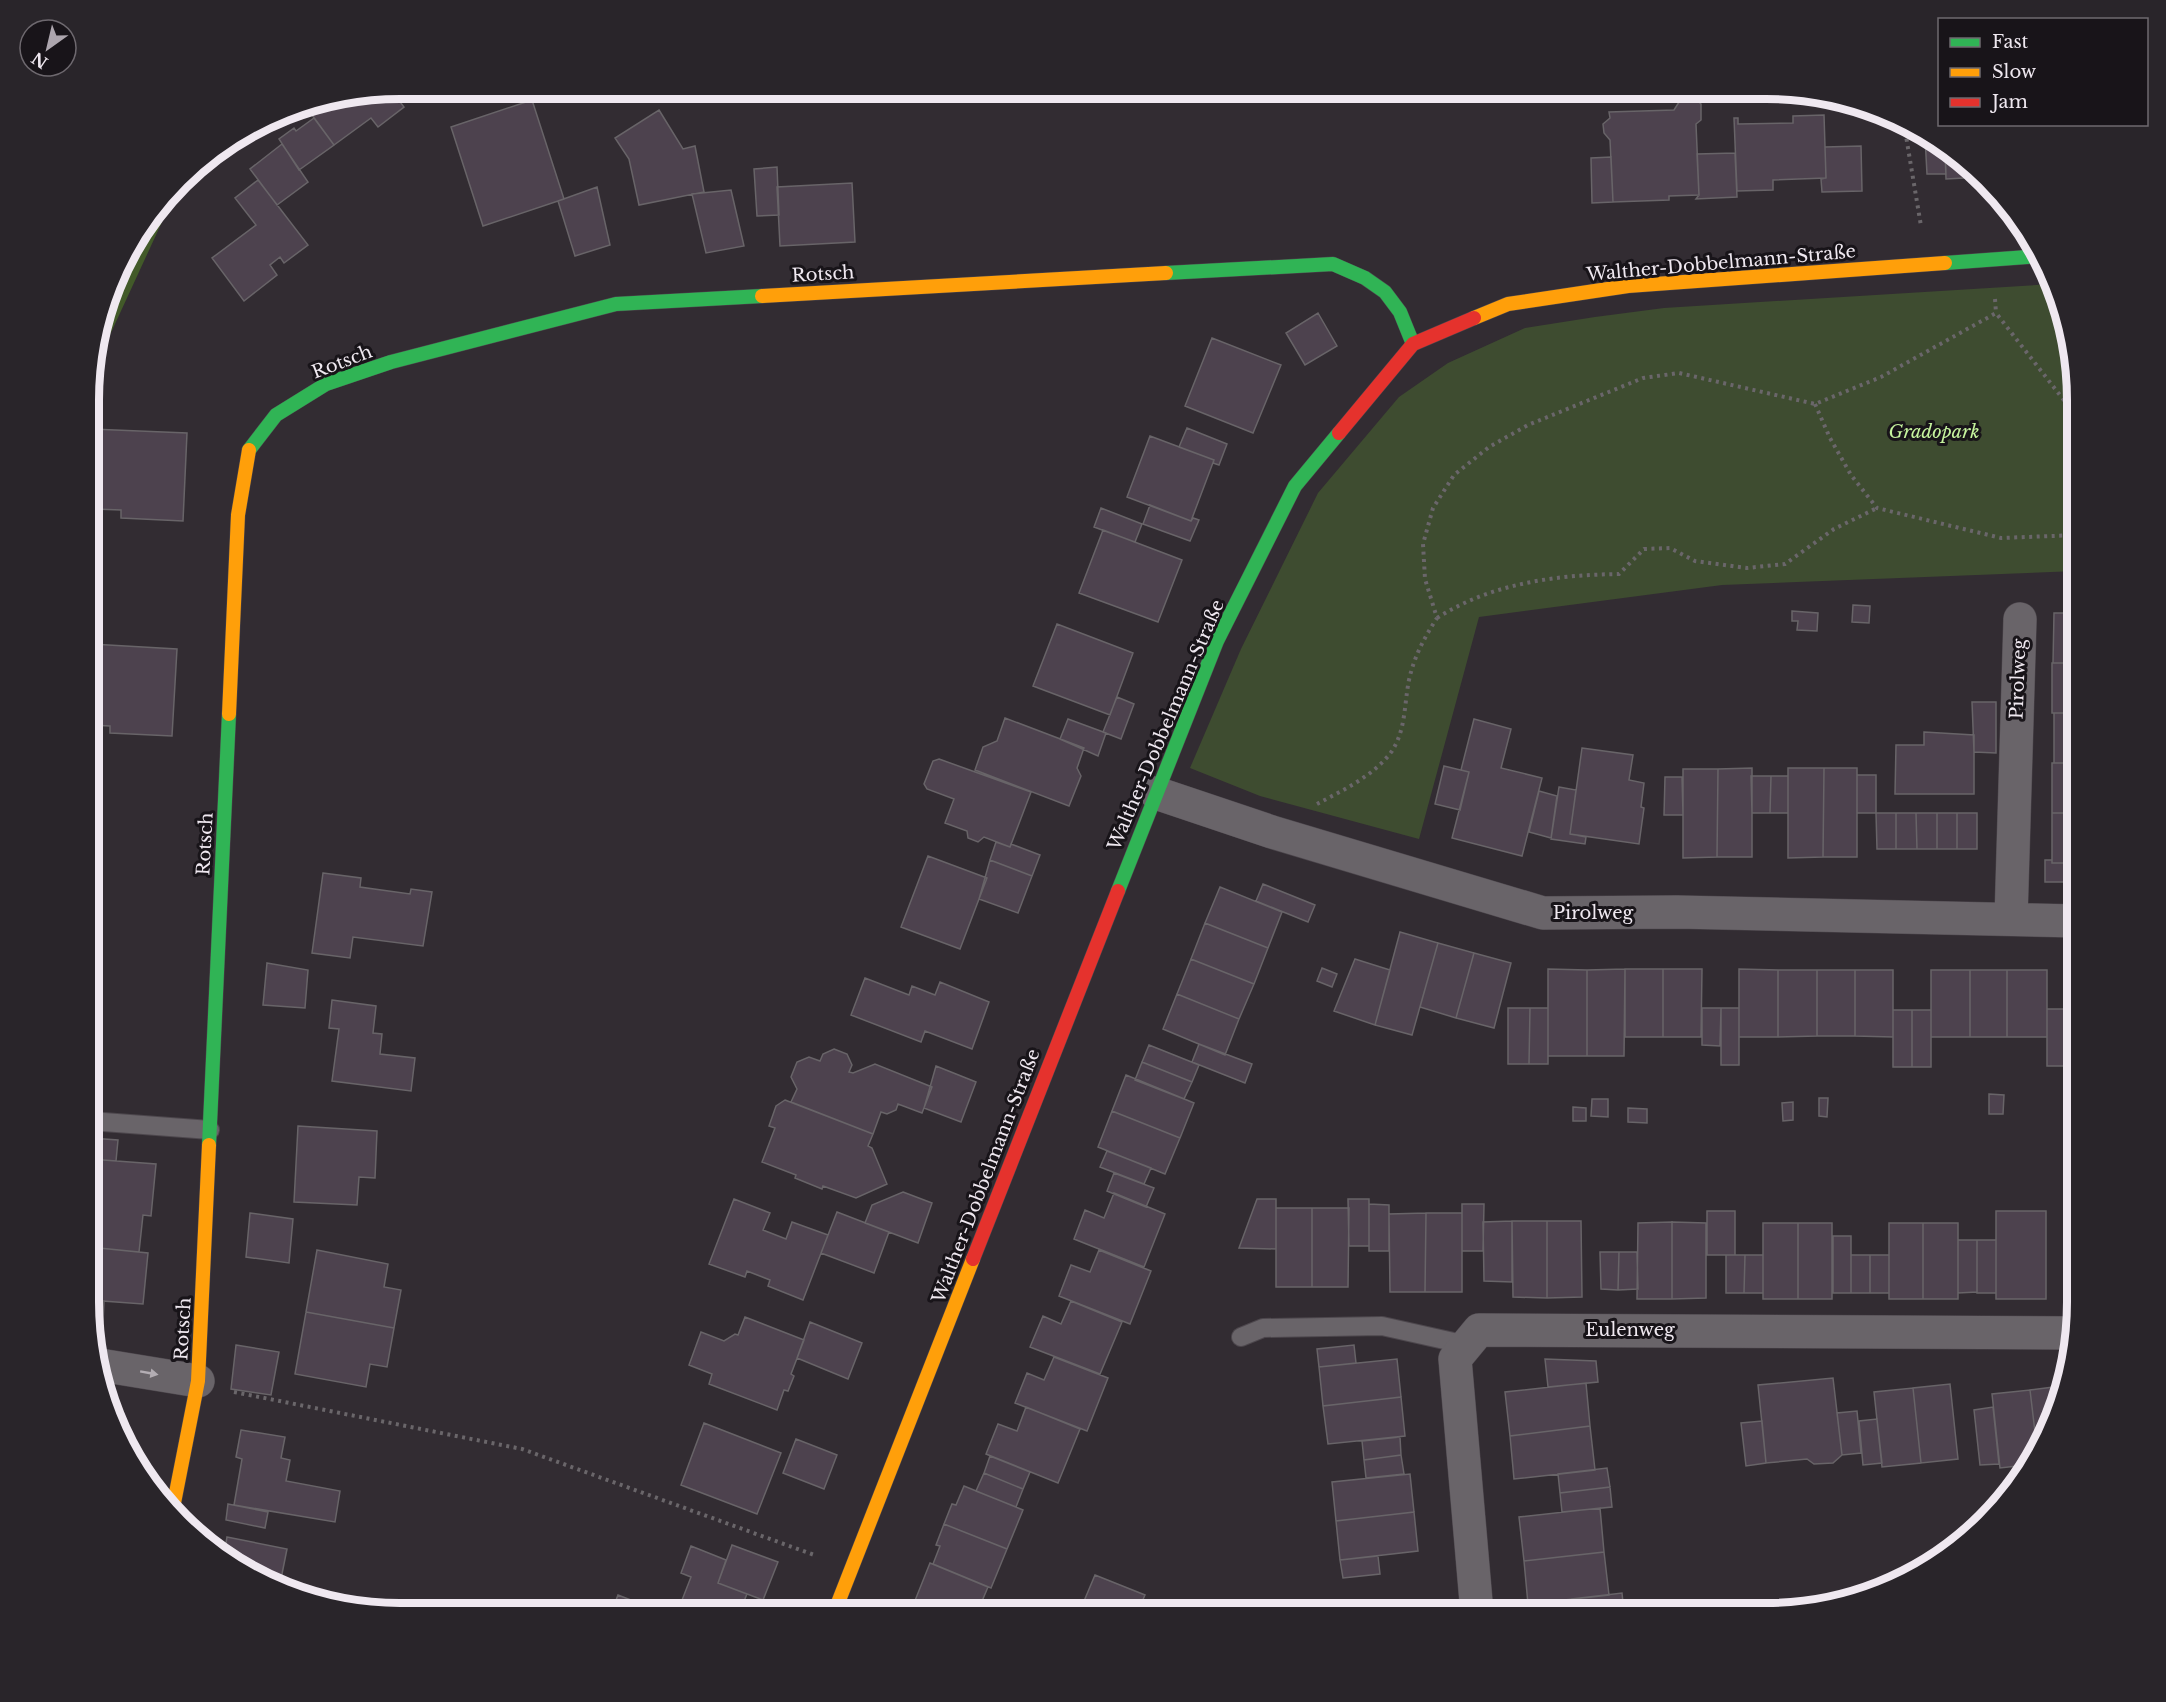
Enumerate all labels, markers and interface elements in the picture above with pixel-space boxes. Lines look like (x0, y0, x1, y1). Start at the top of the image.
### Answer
north arrow (18, 18, 78, 78)
legend (1938, 18, 2148, 126)
text: Fast (1992, 31, 2029, 53)
text: N (28, 48, 51, 73)
text: Slow (1992, 61, 2037, 83)
text: Jam (1990, 91, 2028, 113)
street label: Walther-Dobbelmann-Straße (1584, 240, 1857, 286)
street label: Rotsch (791, 261, 855, 287)
street label: Rotsch (309, 340, 375, 384)
park label: Gradopark (1889, 421, 1979, 443)
street label: Walther-Dobbelmann-Straße (1103, 596, 1229, 855)
street label: Pirolweg (2006, 638, 2030, 720)
street label: Rotsch (192, 812, 218, 876)
street label: Pirolweg (1553, 902, 1633, 924)
street label: Walther-Dobbelmann-Straße (927, 1046, 1045, 1307)
street label: Rotsch (170, 1297, 196, 1361)
street label: Eulenweg (1585, 1319, 1675, 1341)
one-way arrow (140, 1369, 159, 1378)

